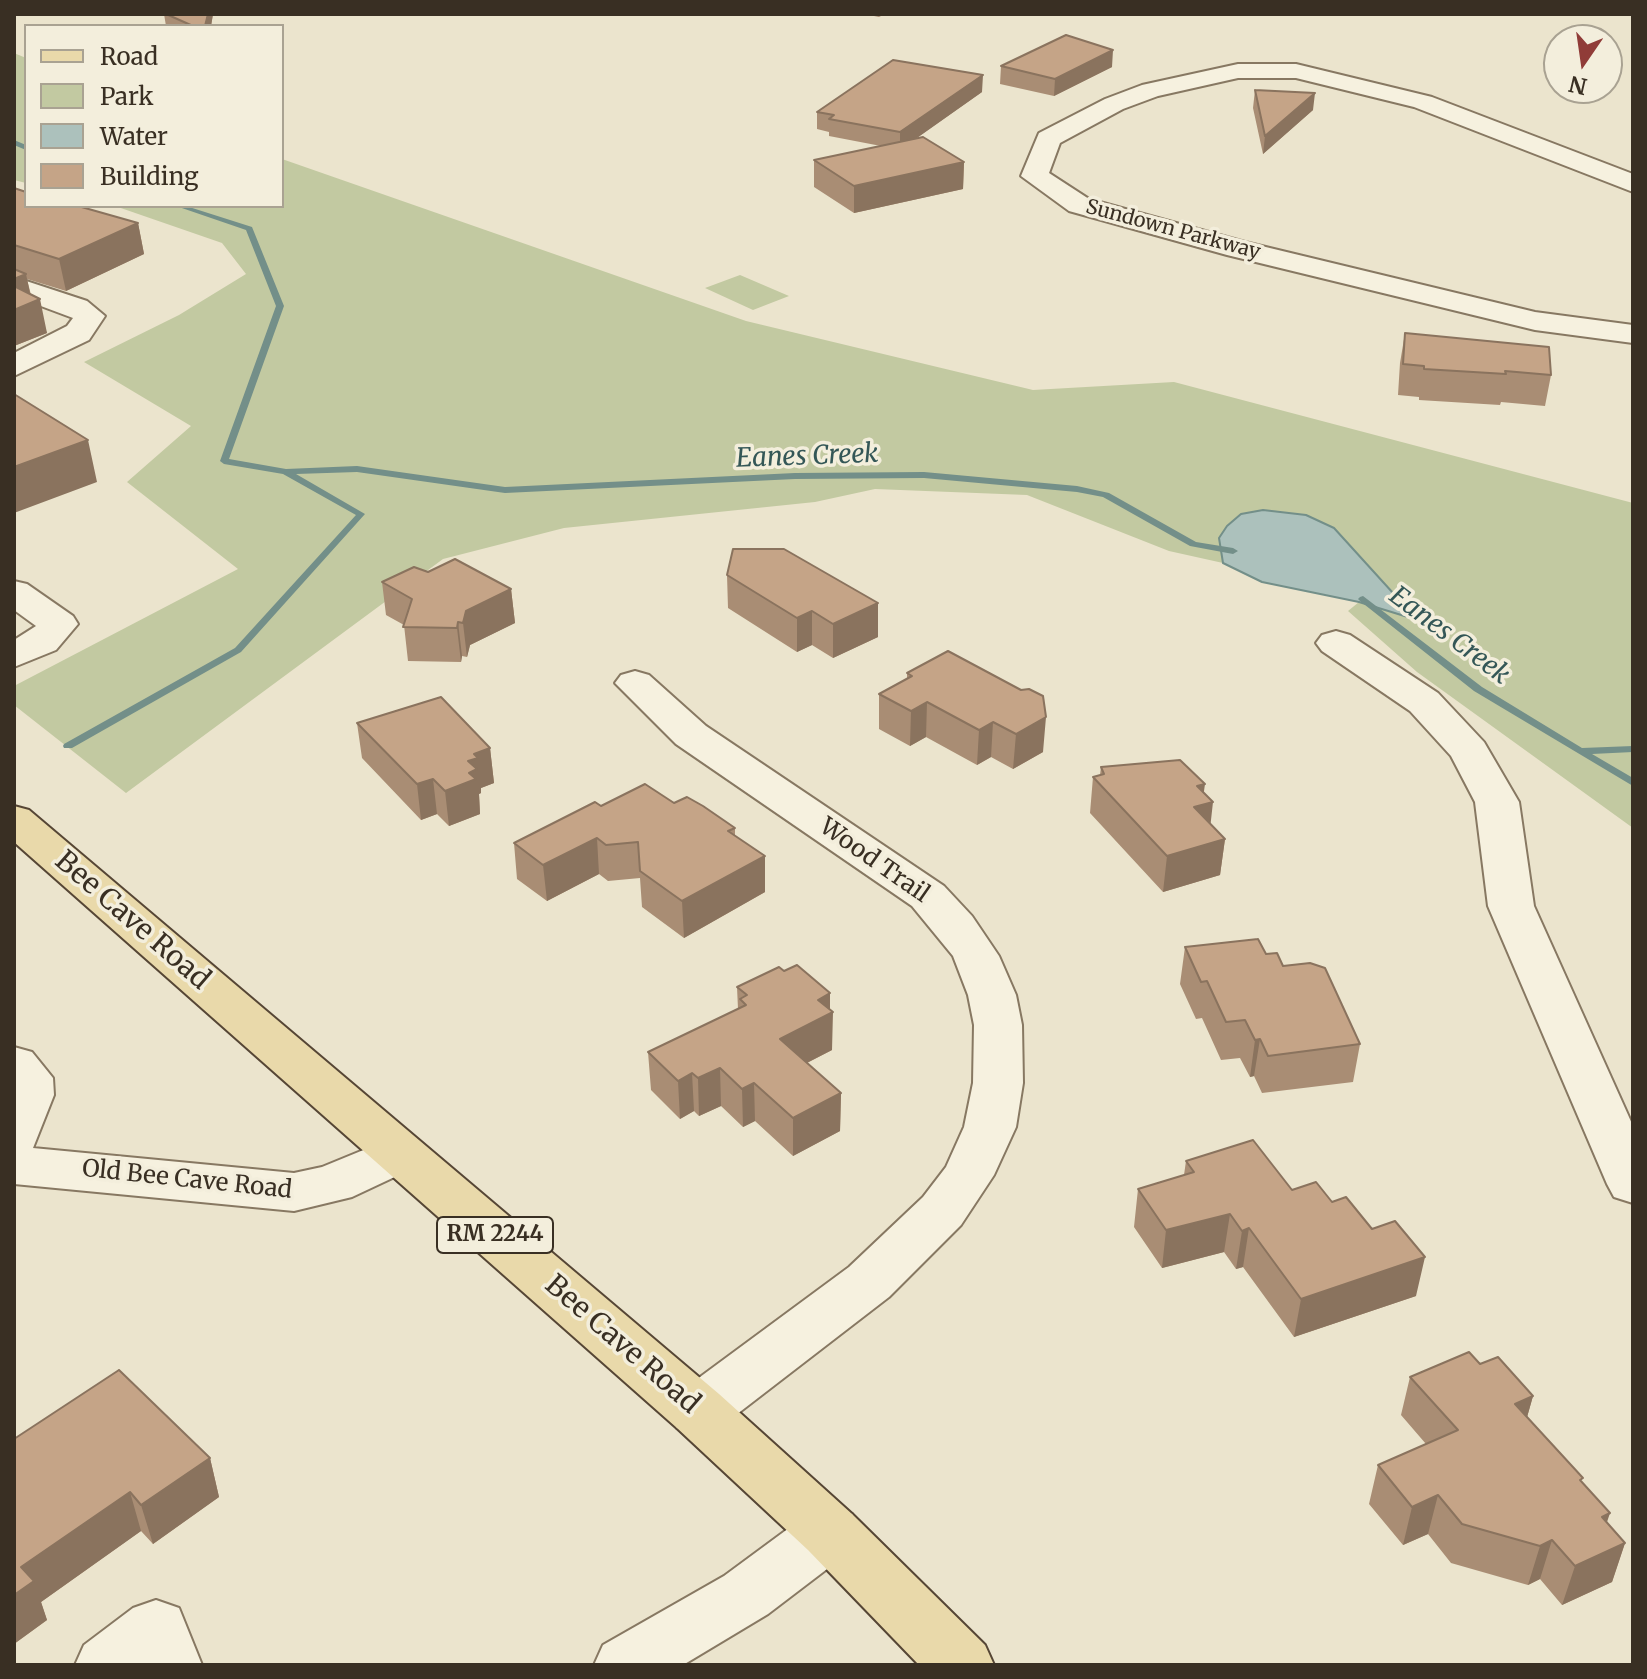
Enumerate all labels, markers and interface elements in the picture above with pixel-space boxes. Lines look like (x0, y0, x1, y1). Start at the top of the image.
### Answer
legend (24, 24, 284, 208)
north arrow (1543, 24, 1623, 104)
text: Road (100, 41, 158, 72)
text: N (1566, 70, 1590, 101)
text: Park (100, 81, 153, 112)
text: Water (100, 121, 168, 152)
text: Building (100, 161, 199, 192)
street label: Sundown Parkway (1083, 195, 1263, 265)
water label: Eanes Creek (735, 439, 879, 475)
water label: Eanes Creek (1383, 581, 1515, 691)
street label: Wood Trail (814, 813, 934, 909)
street label: Bee Cave Road (48, 845, 216, 997)
street label: Old Bee Cave Road (81, 1155, 293, 1205)
road number: RM 2244 (437, 1217, 553, 1253)
street label: Bee Cave Road (538, 1269, 706, 1421)

